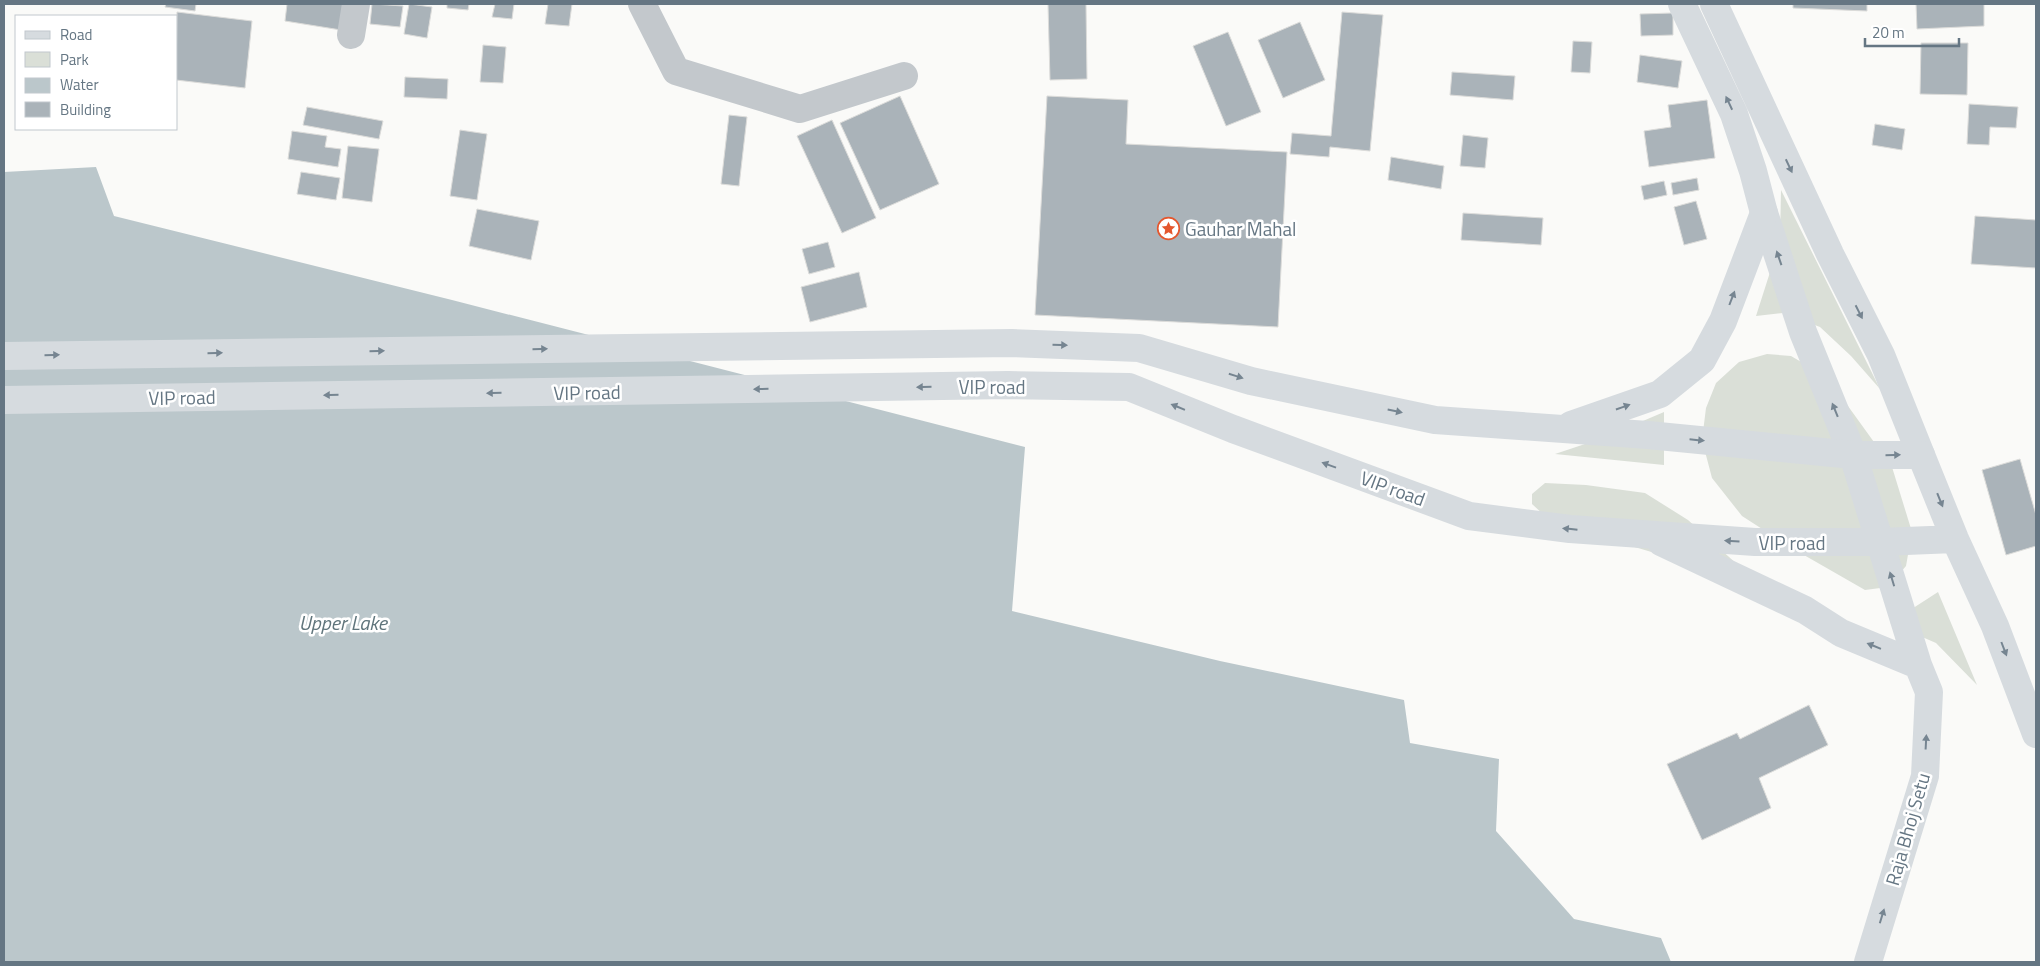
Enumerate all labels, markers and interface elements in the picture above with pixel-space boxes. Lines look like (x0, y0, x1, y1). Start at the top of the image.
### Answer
legend (15, 15, 178, 130)
scale bar (1865, 15, 1959, 47)
text: 20 m (1872, 21, 1905, 44)
text: Road (60, 23, 92, 46)
text: Park (60, 48, 89, 71)
text: Water (60, 73, 99, 96)
one-way arrow (1724, 96, 1732, 110)
text: Building (60, 98, 111, 121)
one-way arrow (1785, 159, 1793, 173)
place label: Gauhar Mahal (1185, 214, 1296, 243)
place icon: Gauhar Mahal (1157, 216, 1181, 240)
one-way arrow (1774, 250, 1782, 265)
one-way arrow (1728, 290, 1736, 305)
one-way arrow (1855, 305, 1863, 319)
one-way arrow (1053, 341, 1069, 349)
one-way arrow (532, 345, 548, 353)
one-way arrow (370, 347, 386, 355)
one-way arrow (207, 349, 223, 357)
one-way arrow (45, 351, 61, 359)
street label: VIP road (958, 372, 1026, 401)
one-way arrow (1229, 373, 1244, 381)
street label: VIP road (553, 377, 621, 407)
street label: VIP road (148, 382, 216, 412)
one-way arrow (916, 383, 932, 391)
one-way arrow (753, 385, 769, 393)
one-way arrow (486, 389, 502, 397)
one-way arrow (323, 391, 339, 399)
one-way arrow (1170, 403, 1185, 411)
one-way arrow (1616, 403, 1631, 411)
one-way arrow (1830, 403, 1838, 417)
one-way arrow (1387, 408, 1403, 416)
one-way arrow (1689, 436, 1705, 444)
one-way arrow (1886, 451, 1902, 459)
one-way arrow (1322, 461, 1337, 468)
street label: VIP road (1356, 463, 1430, 513)
one-way arrow (1936, 493, 1944, 507)
one-way arrow (1561, 525, 1577, 533)
street label: VIP road (1758, 528, 1826, 557)
one-way arrow (1723, 536, 1739, 544)
one-way arrow (1888, 571, 1896, 586)
water label: Upper Lake (299, 607, 389, 638)
one-way arrow (1866, 641, 1881, 649)
one-way arrow (2000, 642, 2008, 657)
one-way arrow (1923, 734, 1931, 750)
street label: Raja Bhoj Setu (1877, 769, 1937, 889)
one-way arrow (1879, 908, 1887, 923)

